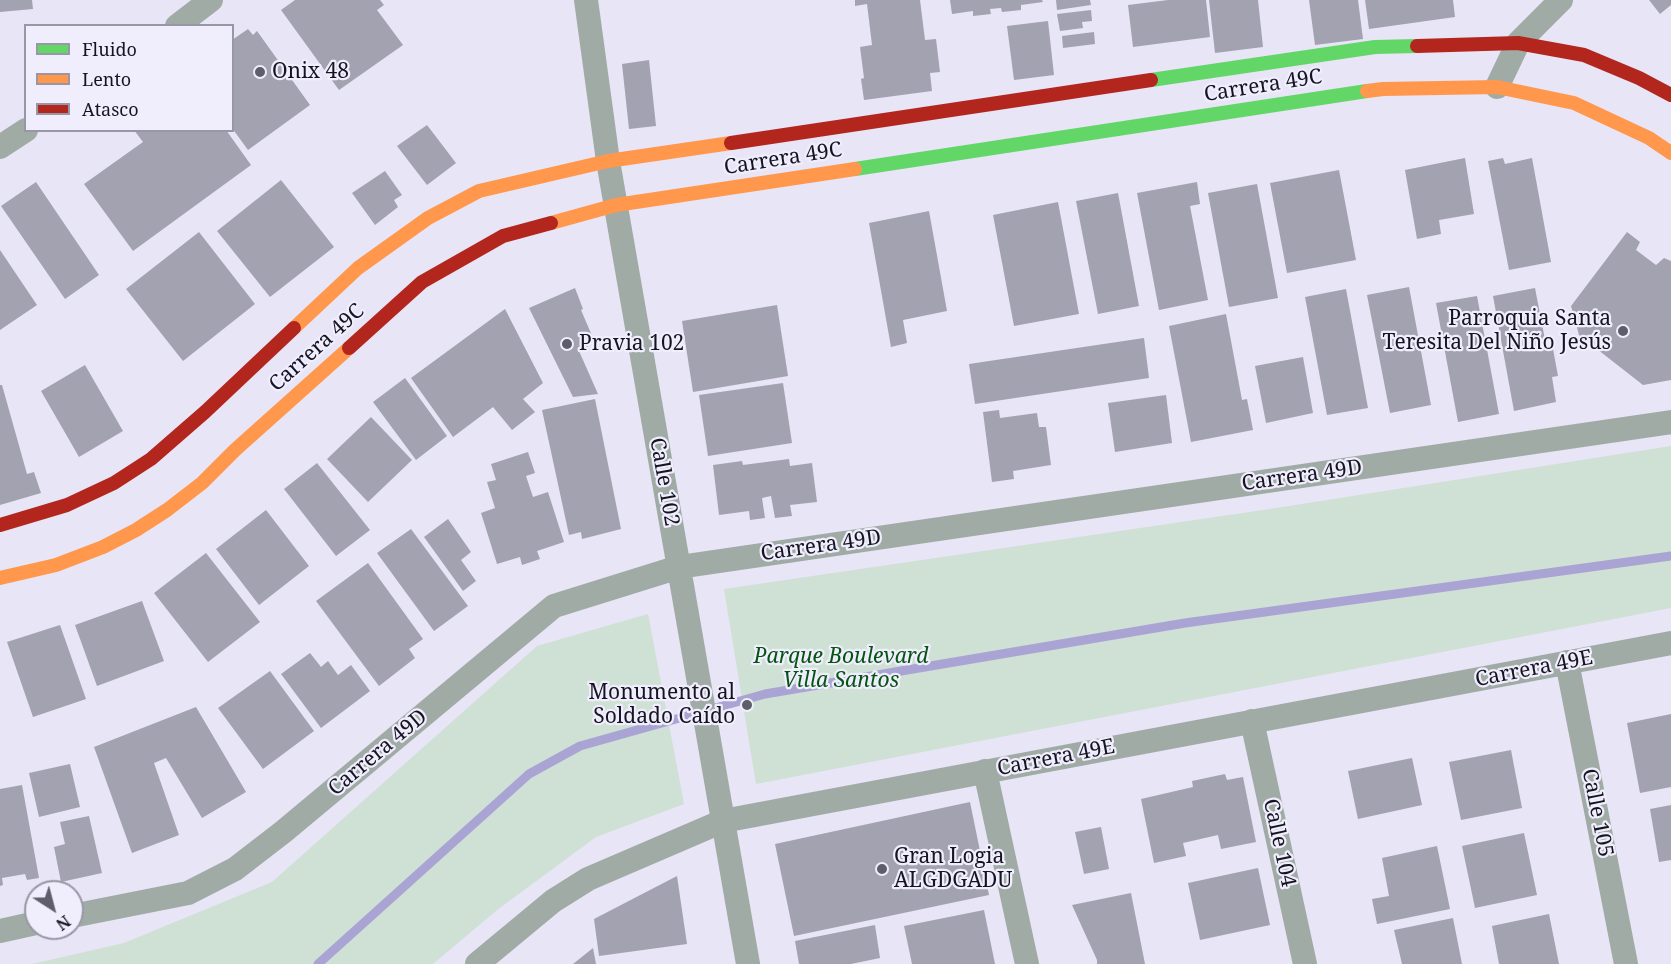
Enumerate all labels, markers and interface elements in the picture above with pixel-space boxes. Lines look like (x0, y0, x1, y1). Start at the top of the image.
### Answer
legend (24, 24, 234, 132)
text: Fluido (82, 37, 137, 61)
place label: Onix 48 (272, 59, 349, 85)
street label: Carrera 49C (1202, 64, 1324, 108)
marker: Onix 48 (253, 65, 267, 79)
text: Lento (82, 67, 131, 91)
text: Atasco (82, 97, 139, 121)
street label: Carrera 49C (722, 137, 844, 181)
street label: Carrera 49C (264, 299, 370, 397)
place label: Parroquia Santa Teresita Del Niño Jesús (1383, 306, 1611, 356)
marker: Parroquia Santa Teresita Del Niño Jesús (1616, 324, 1630, 338)
place label: Pravia 102 (579, 331, 684, 357)
marker: Pravia 102 (560, 337, 574, 351)
street label: Calle 102 (644, 436, 684, 528)
street label: Carrera 49D (1240, 455, 1364, 497)
street label: Carrera 49D (759, 525, 883, 567)
park label: Parque Boulevard Villa Santos (754, 644, 928, 694)
street label: Carrera 49E (1473, 645, 1595, 693)
place label: Monumento al Soldado Caído (588, 680, 735, 730)
marker: Monumento al Soldado Caído (740, 698, 754, 712)
street label: Carrera 49D (323, 704, 433, 802)
street label: Carrera 49E (995, 734, 1117, 782)
street label: Calle 105 (1576, 767, 1618, 859)
street label: Calle 104 (1257, 797, 1301, 889)
place label: Gran Logia ALGDGADU (894, 844, 1012, 894)
marker: Gran Logia ALGDGADU (875, 862, 889, 876)
north arrow (24, 880, 84, 940)
text: N (52, 910, 75, 936)

